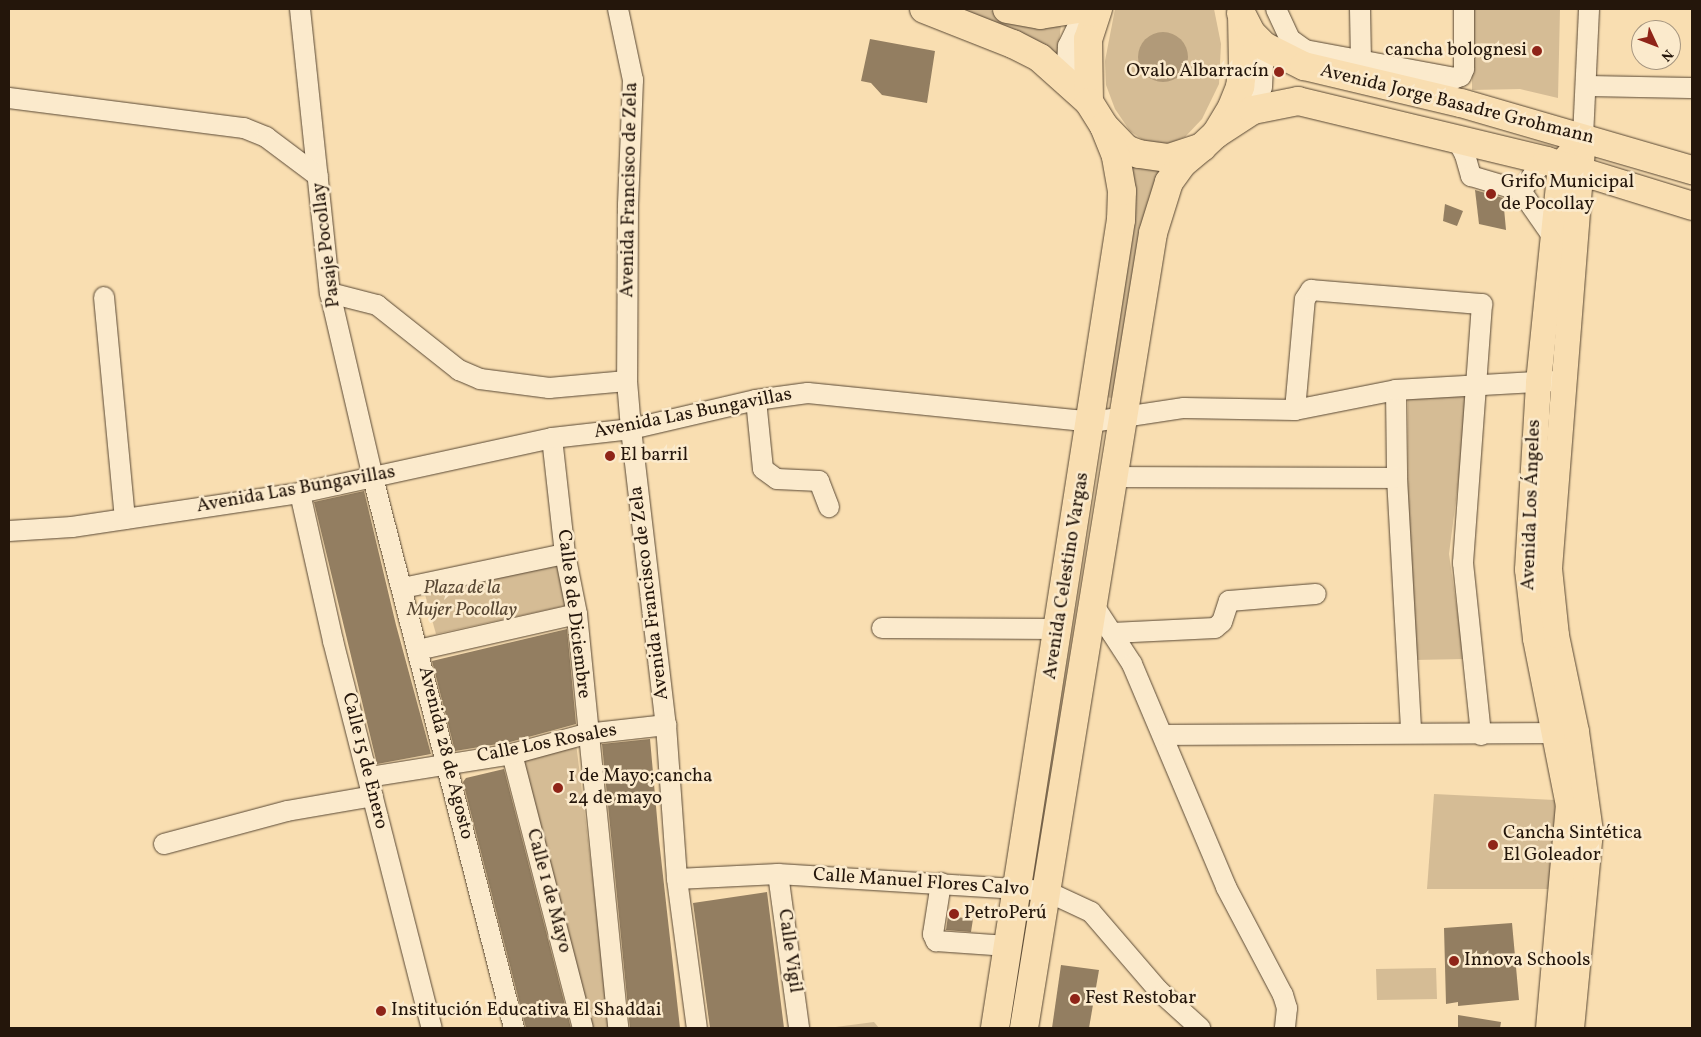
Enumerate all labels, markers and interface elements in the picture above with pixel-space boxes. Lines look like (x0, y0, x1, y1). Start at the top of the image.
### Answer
north arrow (1631, 20, 1681, 70)
place label: cancha bolognesi (1385, 40, 1527, 62)
marker: cancha bolognesi (1531, 45, 1543, 57)
text: N (1656, 45, 1677, 65)
street label: Avenida Jorge Basadre Grohmann (1318, 60, 1596, 150)
place label: Ovalo Albarracín (1126, 61, 1269, 83)
marker: Ovalo Albarracín (1273, 66, 1285, 78)
street label: Avenida Francisco de Zela (617, 82, 643, 298)
place label: Grifo Municipal de Pocollay (1501, 172, 1634, 216)
street label: Pasaje Pocollay (308, 181, 346, 309)
marker: Grifo Municipal de Pocollay (1485, 188, 1497, 200)
street label: Avenida Las Bungavillas (592, 384, 794, 444)
street label: Avenida Los Ángeles (1518, 419, 1546, 591)
place label: El barril (620, 445, 688, 467)
marker: El barril (604, 450, 616, 462)
street label: Avenida Las Bungavillas (195, 461, 397, 519)
street label: Avenida Celestino Vargas (1039, 470, 1095, 682)
street label: Avenida Francisco de Zela (626, 485, 674, 701)
street label: Calle 8 de Diciembre (551, 528, 595, 700)
park label: Plaza de la Mujer Pocollay (407, 578, 517, 622)
street label: Avenida 28 de Agosto (413, 664, 477, 842)
street label: Calle 15 de Enero (336, 690, 392, 832)
street label: Calle Los Rosales (475, 719, 619, 769)
place label: 1 de Mayo;cancha 24 de mayo (568, 766, 712, 810)
marker: 1 de Mayo;cancha 24 de mayo (552, 782, 564, 794)
place label: Cancha Sintética El Goleador (1503, 823, 1642, 867)
street label: Calle 1 de Mayo (520, 826, 576, 956)
marker: Cancha Sintética El Goleador (1487, 839, 1499, 851)
street label: Calle Manuel Flores Calvo (812, 864, 1030, 902)
place label: PetroPerú (964, 903, 1047, 925)
street label: Calle Vigil (772, 907, 806, 995)
marker: PetroPerú (948, 908, 960, 920)
place label: Innova Schools (1464, 950, 1590, 972)
marker: Innova Schools (1448, 955, 1460, 967)
place label: Fest Restobar (1085, 988, 1196, 1010)
marker: Fest Restobar (1069, 993, 1081, 1005)
place label: Institución Educativa El Shaddai (391, 1000, 661, 1022)
marker: Institución Educativa El Shaddai (375, 1005, 387, 1017)

